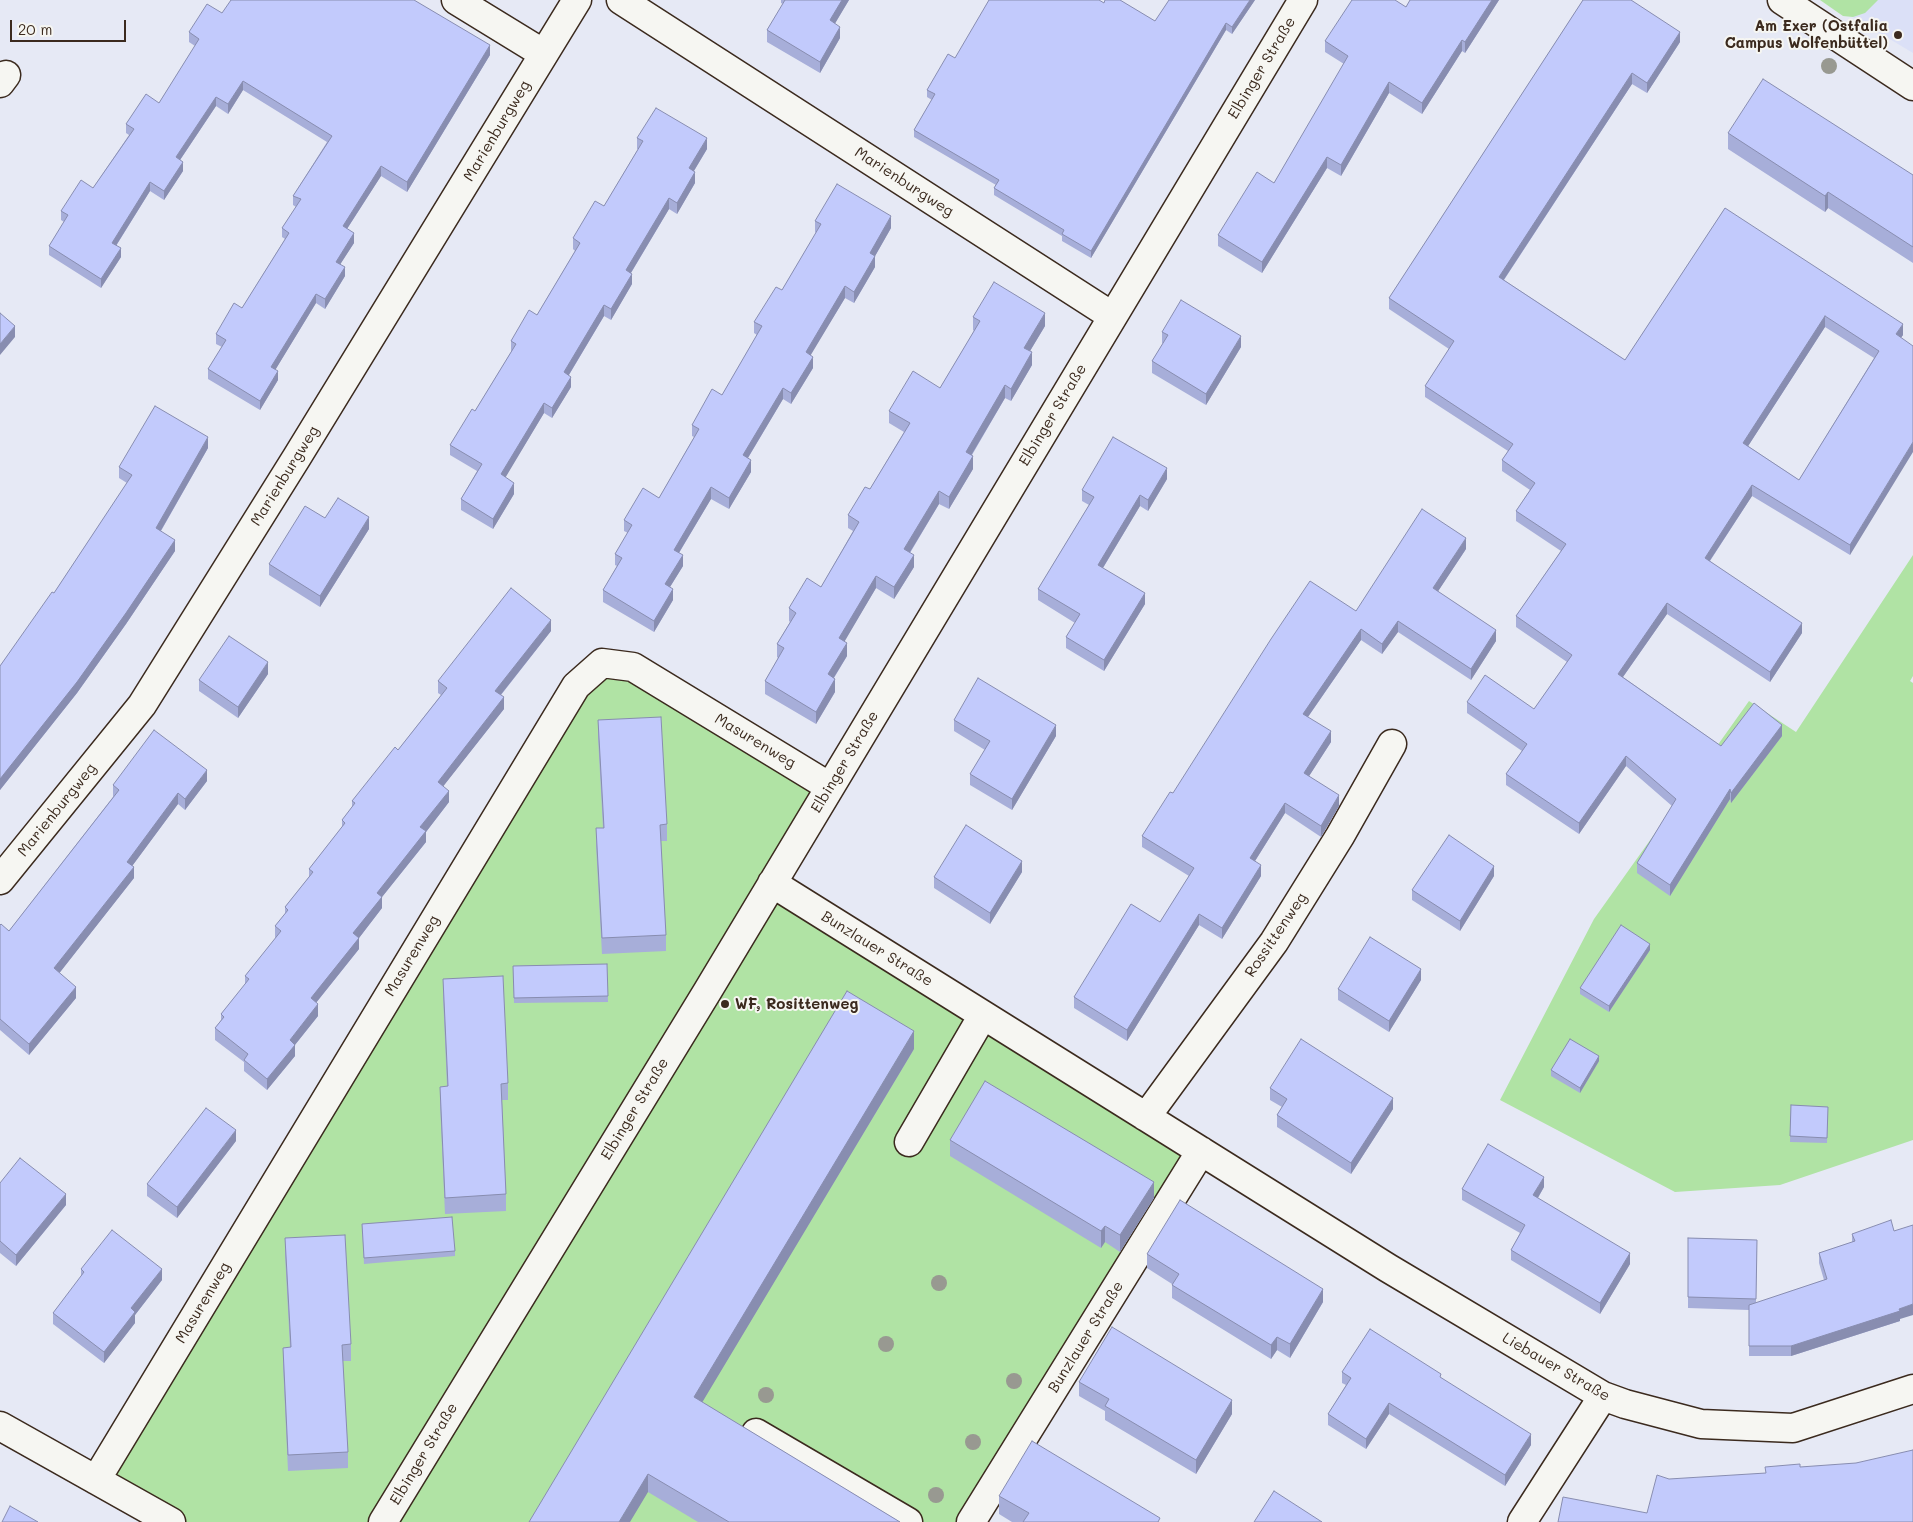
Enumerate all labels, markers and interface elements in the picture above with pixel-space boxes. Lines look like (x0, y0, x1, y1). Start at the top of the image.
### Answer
scale bar (12, 10, 129, 42)
street label: Elbinger Straße (1224, 14, 1300, 122)
place label: Am Exer (Ostfalia Campus Wolfenbüttel) (1725, 17, 1888, 52)
text: 20 m (18, 19, 52, 39)
marker: Am Exer (Ostfalia Campus Wolfenbüttel) (1892, 29, 1904, 41)
street label: Marienburgweg (460, 77, 534, 185)
street label: Marienburgweg (851, 143, 957, 221)
street label: Elbinger Straße (1015, 361, 1091, 469)
street label: Marienburgweg (247, 423, 323, 529)
street label: Elbinger Straße (807, 708, 883, 816)
street label: Masurenweg (711, 710, 799, 772)
street label: Marienburgweg (14, 760, 100, 860)
street label: Rossittenweg (1241, 889, 1311, 981)
street label: Bunzlauer Straße (818, 908, 936, 990)
street label: Masurenweg (381, 912, 443, 1000)
place label: WF, Rosittenweg (735, 995, 858, 1013)
marker: WF, Rosittenweg (719, 998, 731, 1010)
street label: Elbinger Straße (597, 1055, 673, 1163)
street label: Masurenweg (172, 1259, 234, 1347)
street label: Bunzlauer Straße (1045, 1278, 1127, 1396)
street label: Liebauer Straße (1499, 1329, 1613, 1405)
street label: Elbinger Straße (386, 1400, 462, 1508)

